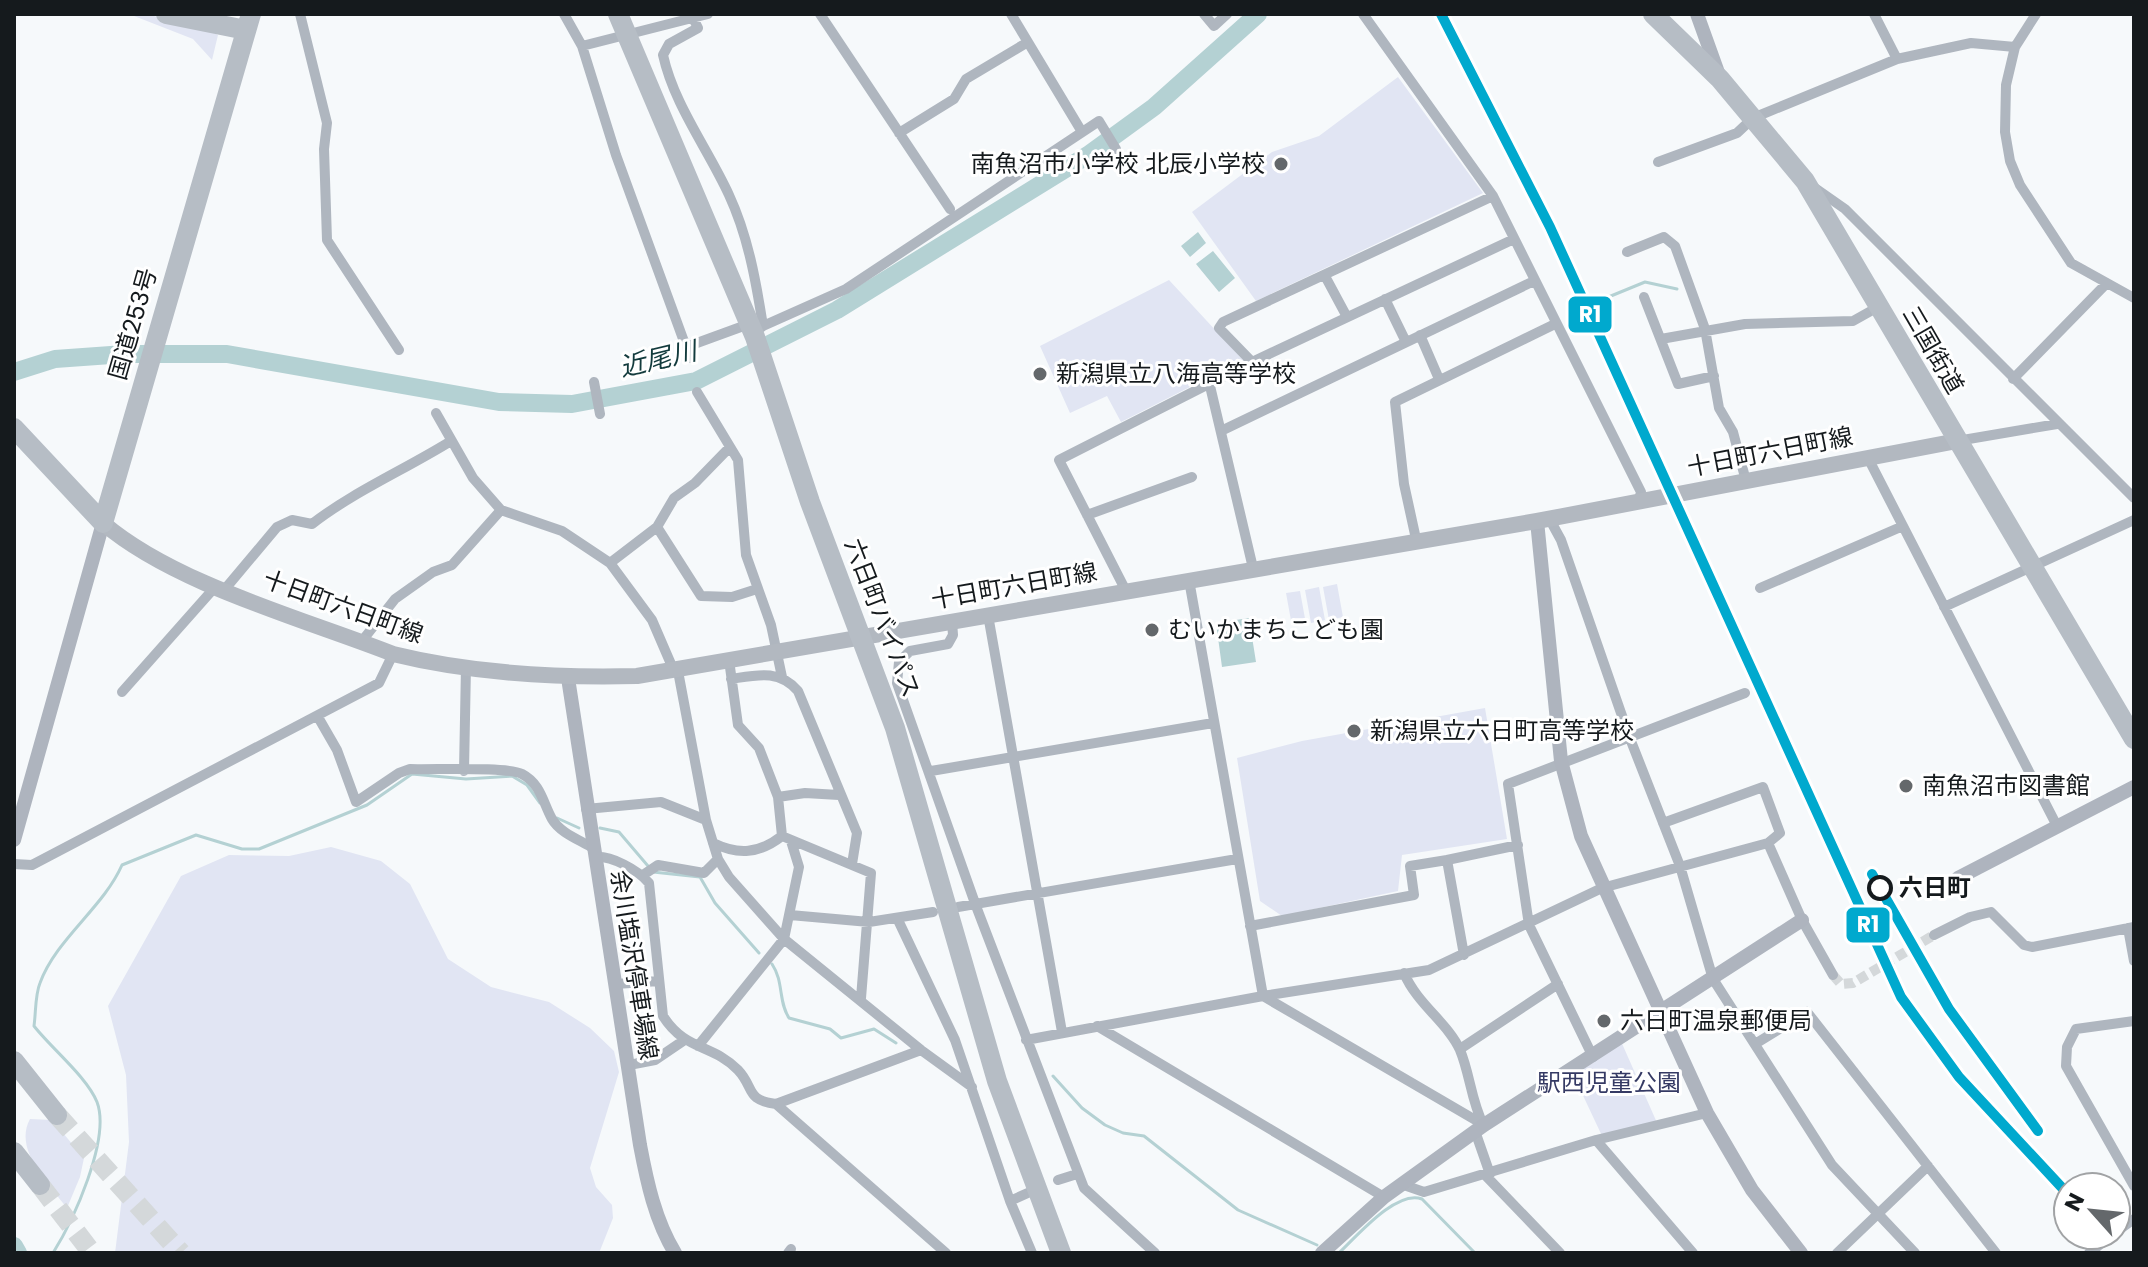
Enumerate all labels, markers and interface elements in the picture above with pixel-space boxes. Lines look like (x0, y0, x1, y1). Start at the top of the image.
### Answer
place label: 南魚沼市小学校 北辰小学校 (971, 147, 1265, 180)
marker: 南魚沼市小学校 北辰小学校 (1272, 155, 1290, 173)
street label: 国道253号 (101, 264, 164, 384)
line badge: R1 (1567, 295, 1613, 334)
text: R1 (1579, 299, 1601, 330)
street label: 三国街道 (1895, 300, 1972, 400)
water label: 近尾川 (616, 332, 703, 385)
place label: 新潟県立八海高等学校 (1056, 357, 1296, 390)
marker: 新潟県立八海高等学校 (1031, 365, 1049, 383)
street label: 十日町六日町線 (1684, 419, 1856, 484)
street label: 六日町バイパス (837, 534, 928, 702)
street label: 十日町六日町線 (928, 555, 1100, 616)
street label: 十日町六日町線 (259, 562, 428, 651)
place label: むいかまちこども園 (1168, 613, 1384, 646)
marker: むいかまちこども園 (1143, 621, 1161, 639)
place label: 新潟県立六日町高等学校 (1370, 714, 1634, 747)
marker: 新潟県立六日町高等学校 (1345, 722, 1363, 740)
place label: 南魚沼市図書館 (1922, 769, 2090, 802)
marker: 南魚沼市図書館 (1897, 777, 1915, 795)
street label: 余川塩沢停車場線 (603, 868, 666, 1062)
place label: 六日町 (1899, 871, 1971, 904)
marker: 六日町 (1868, 876, 1892, 900)
line badge: R1 (1845, 906, 1891, 944)
text: R1 (1857, 909, 1879, 940)
place label: 六日町温泉郵便局 (1620, 1004, 1812, 1037)
marker: 六日町温泉郵便局 (1595, 1012, 1613, 1030)
park label: 駅西児童公園 (1537, 1066, 1681, 1099)
north arrow (2052, 1171, 2132, 1251)
text: N (2057, 1188, 2092, 1217)

